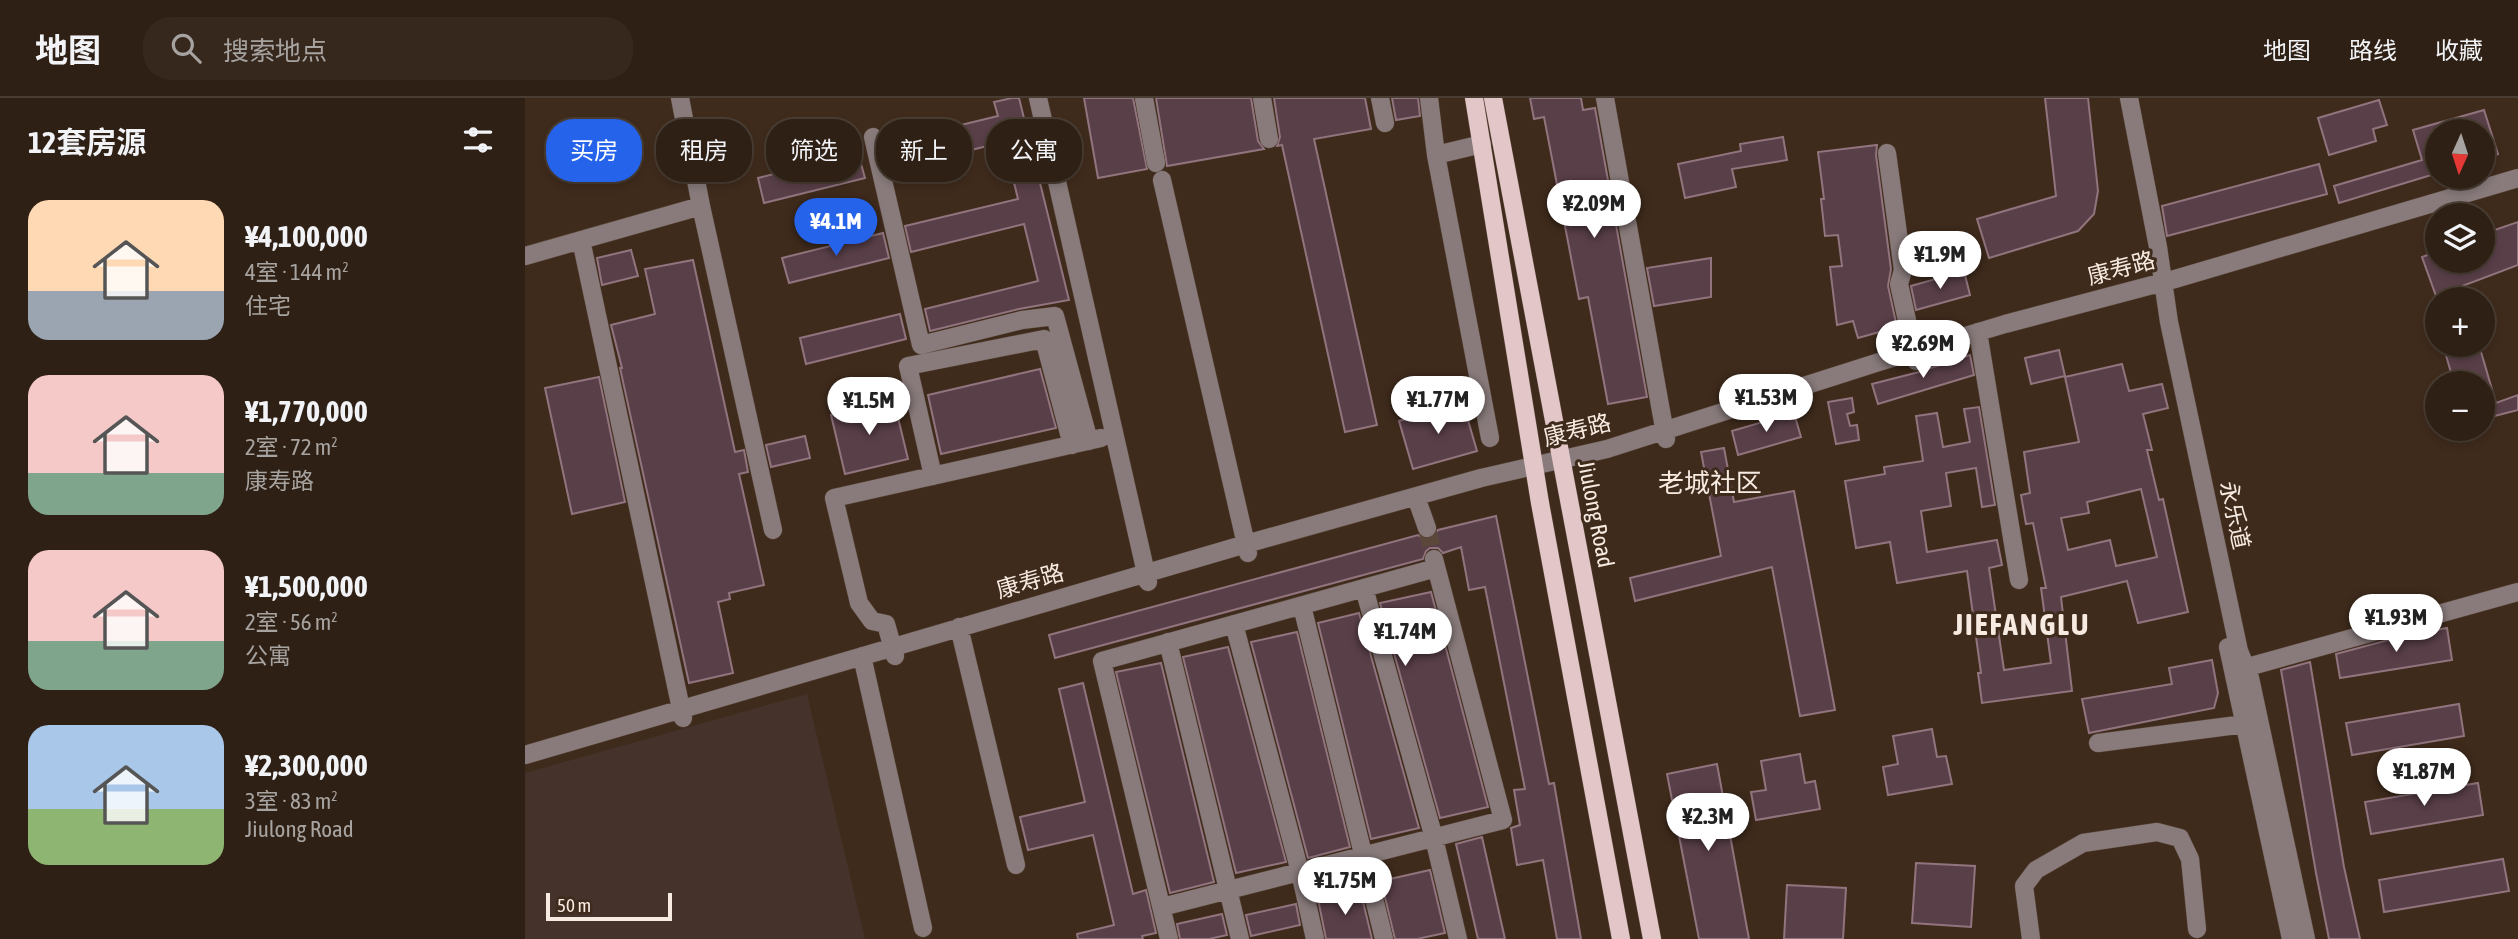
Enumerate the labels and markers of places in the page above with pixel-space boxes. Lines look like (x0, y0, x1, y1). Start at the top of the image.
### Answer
pin: ¥2.09M (1537, 180, 1651, 240)
pin: ¥4.1M (787, 198, 885, 258)
pin: ¥1.9M (1891, 232, 1989, 291)
pin: ¥2.69M (1866, 320, 1980, 380)
pin: ¥1.53M (1709, 374, 1823, 434)
pin: ¥1.77M (1381, 376, 1495, 436)
pin: ¥1.5M (820, 378, 918, 437)
pin: ¥1.93M (2339, 594, 2453, 654)
pin: ¥1.74M (1348, 608, 1462, 668)
pin: ¥1.87M (2367, 748, 2481, 808)
pin: ¥2.3M (1659, 794, 1757, 853)
pin: ¥1.75M (1288, 858, 1402, 917)

